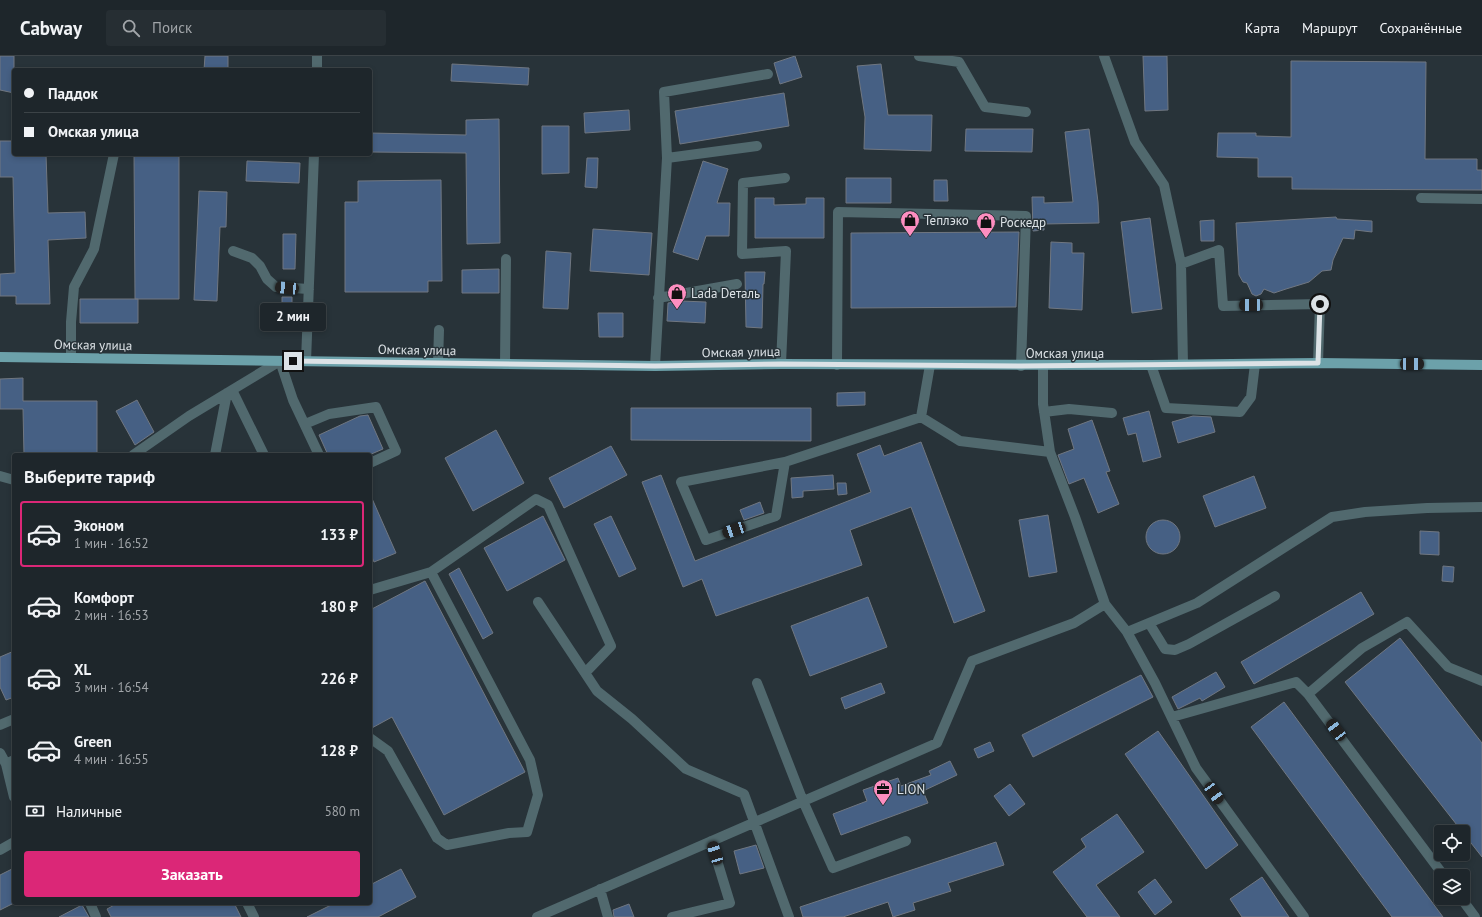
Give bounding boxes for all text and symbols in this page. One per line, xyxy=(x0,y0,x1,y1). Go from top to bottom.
search box xyxy=(106,10,386,46)
text: Cabway xyxy=(20,16,82,40)
icon: search xyxy=(120,17,142,39)
text: Поиск xyxy=(152,18,192,37)
text: Карта xyxy=(1245,19,1280,37)
text: Маршрут xyxy=(1302,19,1357,37)
text: Сохранённые xyxy=(1379,19,1462,37)
text: Паддок xyxy=(48,84,98,103)
text: Омская улица xyxy=(48,122,139,141)
shop icon: Теплэко xyxy=(899,209,921,237)
shop icon: Роскедр xyxy=(975,211,997,239)
place label: Теплэко xyxy=(924,212,969,229)
place label: Роскедр xyxy=(1000,214,1046,231)
car xyxy=(275,281,299,295)
shop icon: Lada Dеталь xyxy=(666,282,688,310)
place label: Lada Dеталь xyxy=(691,285,760,302)
route start xyxy=(1311,295,1329,313)
car xyxy=(1239,299,1263,311)
callout: 2 мин xyxy=(260,303,326,331)
text: 2 мин xyxy=(276,308,310,325)
street label: Омская улица xyxy=(54,336,132,354)
street label: Омская улица xyxy=(378,341,456,359)
street label: Омская улица xyxy=(702,343,780,361)
street label: Омская улица xyxy=(1026,345,1104,362)
route end xyxy=(284,352,302,370)
car xyxy=(1400,358,1424,370)
text: Выберите тариф xyxy=(24,465,155,488)
icon: car xyxy=(26,516,62,552)
text: Эконом xyxy=(74,516,124,535)
car xyxy=(721,520,747,540)
text: 133 ₽ xyxy=(320,525,358,544)
text: 1 мин · 16:52 xyxy=(74,535,149,552)
icon: car xyxy=(26,588,62,624)
text: Комфорт xyxy=(74,588,134,607)
text: 180 ₽ xyxy=(320,597,358,616)
text: 2 мин · 16:53 xyxy=(74,607,149,624)
icon: car xyxy=(26,660,62,696)
text: XL xyxy=(74,660,91,679)
text: 226 ₽ xyxy=(320,669,358,688)
text: 3 мин · 16:54 xyxy=(74,679,149,696)
car xyxy=(1324,717,1348,743)
icon: car xyxy=(26,732,62,768)
text: Green xyxy=(74,732,112,751)
text: 128 ₽ xyxy=(320,741,358,760)
text: 4 мин · 16:55 xyxy=(74,751,149,768)
office icon: LION xyxy=(872,778,894,806)
car xyxy=(1202,780,1226,806)
place label: LION xyxy=(897,781,925,798)
icon: cash xyxy=(24,800,46,822)
text: Наличные xyxy=(56,802,122,821)
text: 580 m xyxy=(325,803,360,820)
map controls xyxy=(1434,825,1470,905)
button: locate xyxy=(1434,825,1470,861)
car xyxy=(706,840,724,866)
button: Заказать xyxy=(24,851,360,897)
button: layers xyxy=(1434,869,1470,905)

